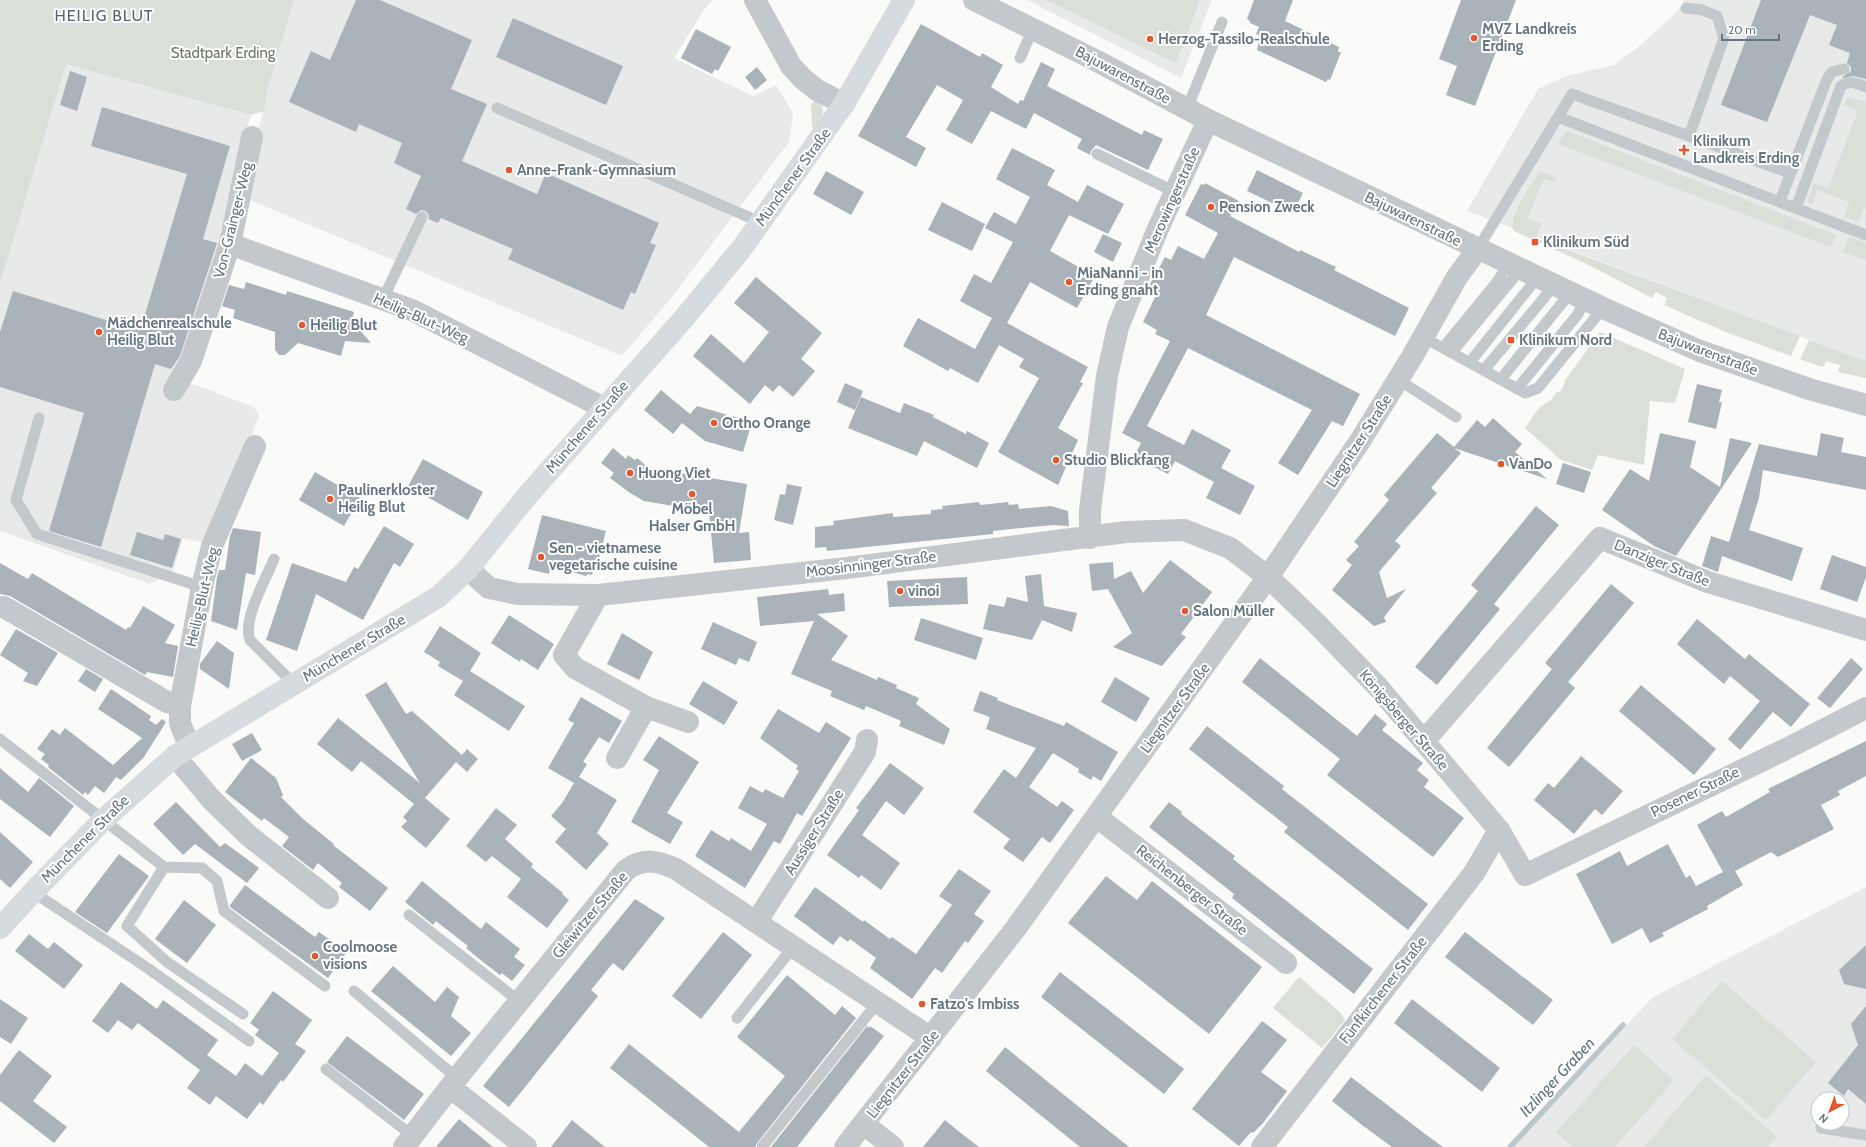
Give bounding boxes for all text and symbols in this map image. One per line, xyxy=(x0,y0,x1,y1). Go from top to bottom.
district label: HEILIG BLUT xyxy=(54,6,154,25)
scale bar xyxy=(1722,16,1779,42)
place label: MVZ Landkreis Erding xyxy=(1482,20,1577,55)
text: 20 m xyxy=(1728,22,1756,37)
place label: Herzog-Tassilo-Realschule xyxy=(1158,30,1330,48)
marker: MVZ Landkreis Erding xyxy=(1469,33,1479,43)
marker: Herzog-Tassilo-Realschule xyxy=(1145,34,1155,44)
street label: Bajuwarenstraße xyxy=(1072,42,1174,108)
park label: Stadtpark Erding xyxy=(171,44,276,62)
street label: Münchener Straße xyxy=(751,124,835,230)
place label: Klinikum Landkreis Erding xyxy=(1693,132,1800,167)
street label: Merowingerstraße xyxy=(1141,144,1204,256)
marker: Klinikum Landkreis Erding xyxy=(1678,144,1690,156)
street label: Von-Grainger-Weg xyxy=(210,159,256,280)
place label: Anne-Frank-Gymnasium xyxy=(517,161,676,179)
marker: Anne-Frank-Gymnasium xyxy=(504,165,514,175)
street label: Bajuwarenstraße xyxy=(1362,188,1464,250)
place label: Pension Zweck xyxy=(1219,198,1315,216)
marker: Pension Zweck xyxy=(1206,202,1216,212)
place label: Klinikum Süd xyxy=(1543,233,1629,251)
marker: Klinikum Süd xyxy=(1530,237,1540,247)
place label: MiaNanni - in Erding gnaht xyxy=(1077,264,1163,299)
marker: MiaNanni - in Erding gnaht xyxy=(1064,277,1074,287)
street label: Heilig-Blut-Weg xyxy=(371,289,472,347)
place label: Mädchenrealschule Heilig Blut xyxy=(107,314,232,349)
place label: Heilig Blut xyxy=(310,316,377,334)
marker: Heilig Blut xyxy=(297,320,307,330)
street label: Bajuwarenstraße xyxy=(1656,325,1761,379)
marker: Mädchenrealschule Heilig Blut xyxy=(94,327,104,337)
place label: Klinikum Nord xyxy=(1519,331,1612,349)
marker: Klinikum Nord xyxy=(1506,335,1516,345)
street label: Münchener Straße xyxy=(542,377,632,477)
street label: Liegnitzer Straße xyxy=(1322,391,1396,491)
place label: Ortho Orange xyxy=(722,414,811,432)
marker: Ortho Orange xyxy=(709,418,719,428)
place label: Studio Blickfang xyxy=(1064,451,1170,469)
marker: Studio Blickfang xyxy=(1051,455,1061,465)
place label: VanDo xyxy=(1509,455,1553,473)
marker: VanDo xyxy=(1496,459,1506,469)
place label: Huong Viet xyxy=(638,464,710,482)
marker: Huong Viet xyxy=(625,468,635,478)
place label: Paulinerkloster Heilig Blut xyxy=(338,481,435,516)
marker: Möbel Halser GmbH xyxy=(687,489,697,499)
marker: Paulinerkloster Heilig Blut xyxy=(325,494,335,504)
place label: Möbel Halser GmbH xyxy=(649,500,735,535)
street label: Danziger Straße xyxy=(1612,536,1713,590)
place label: Sen - vietnamese vegetarische cuisine xyxy=(549,539,678,574)
street label: Heilig-Blut-Weg xyxy=(182,545,222,649)
street label: Moosinninger Straße xyxy=(805,547,938,581)
marker: Sen - vietnamese vegetarische cuisine xyxy=(536,552,546,562)
place label: vinoi xyxy=(908,582,939,600)
marker: vinoi xyxy=(895,586,905,596)
place label: Salon Müller xyxy=(1193,602,1274,620)
marker: Salon Müller xyxy=(1180,606,1190,616)
street label: Münchener Straße xyxy=(299,610,409,686)
street label: Liegnitzer Straße xyxy=(1136,659,1214,757)
street label: Königsberger Straße xyxy=(1356,666,1453,774)
street label: Posener Straße xyxy=(1648,763,1743,821)
street label: Aussiger Straße xyxy=(781,786,848,878)
street label: Münchener Straße xyxy=(37,791,133,887)
street label: Reichenberger Straße xyxy=(1133,841,1251,939)
street label: Gleiwitzer Straße xyxy=(548,868,632,962)
street label: Fünfkirchener Straße xyxy=(1335,932,1431,1047)
place label: Coolmoose visions xyxy=(323,938,398,973)
marker: Coolmoose visions xyxy=(310,951,320,961)
place label: Fatzo's Imbiss xyxy=(930,995,1019,1013)
marker: Fatzo's Imbiss xyxy=(917,999,927,1009)
street label: Liegnitzer Straße xyxy=(863,1026,943,1122)
water label: Itzlinger Graben xyxy=(1516,1034,1598,1120)
north arrow xyxy=(1810,1091,1850,1131)
text: N xyxy=(1816,1111,1831,1126)

